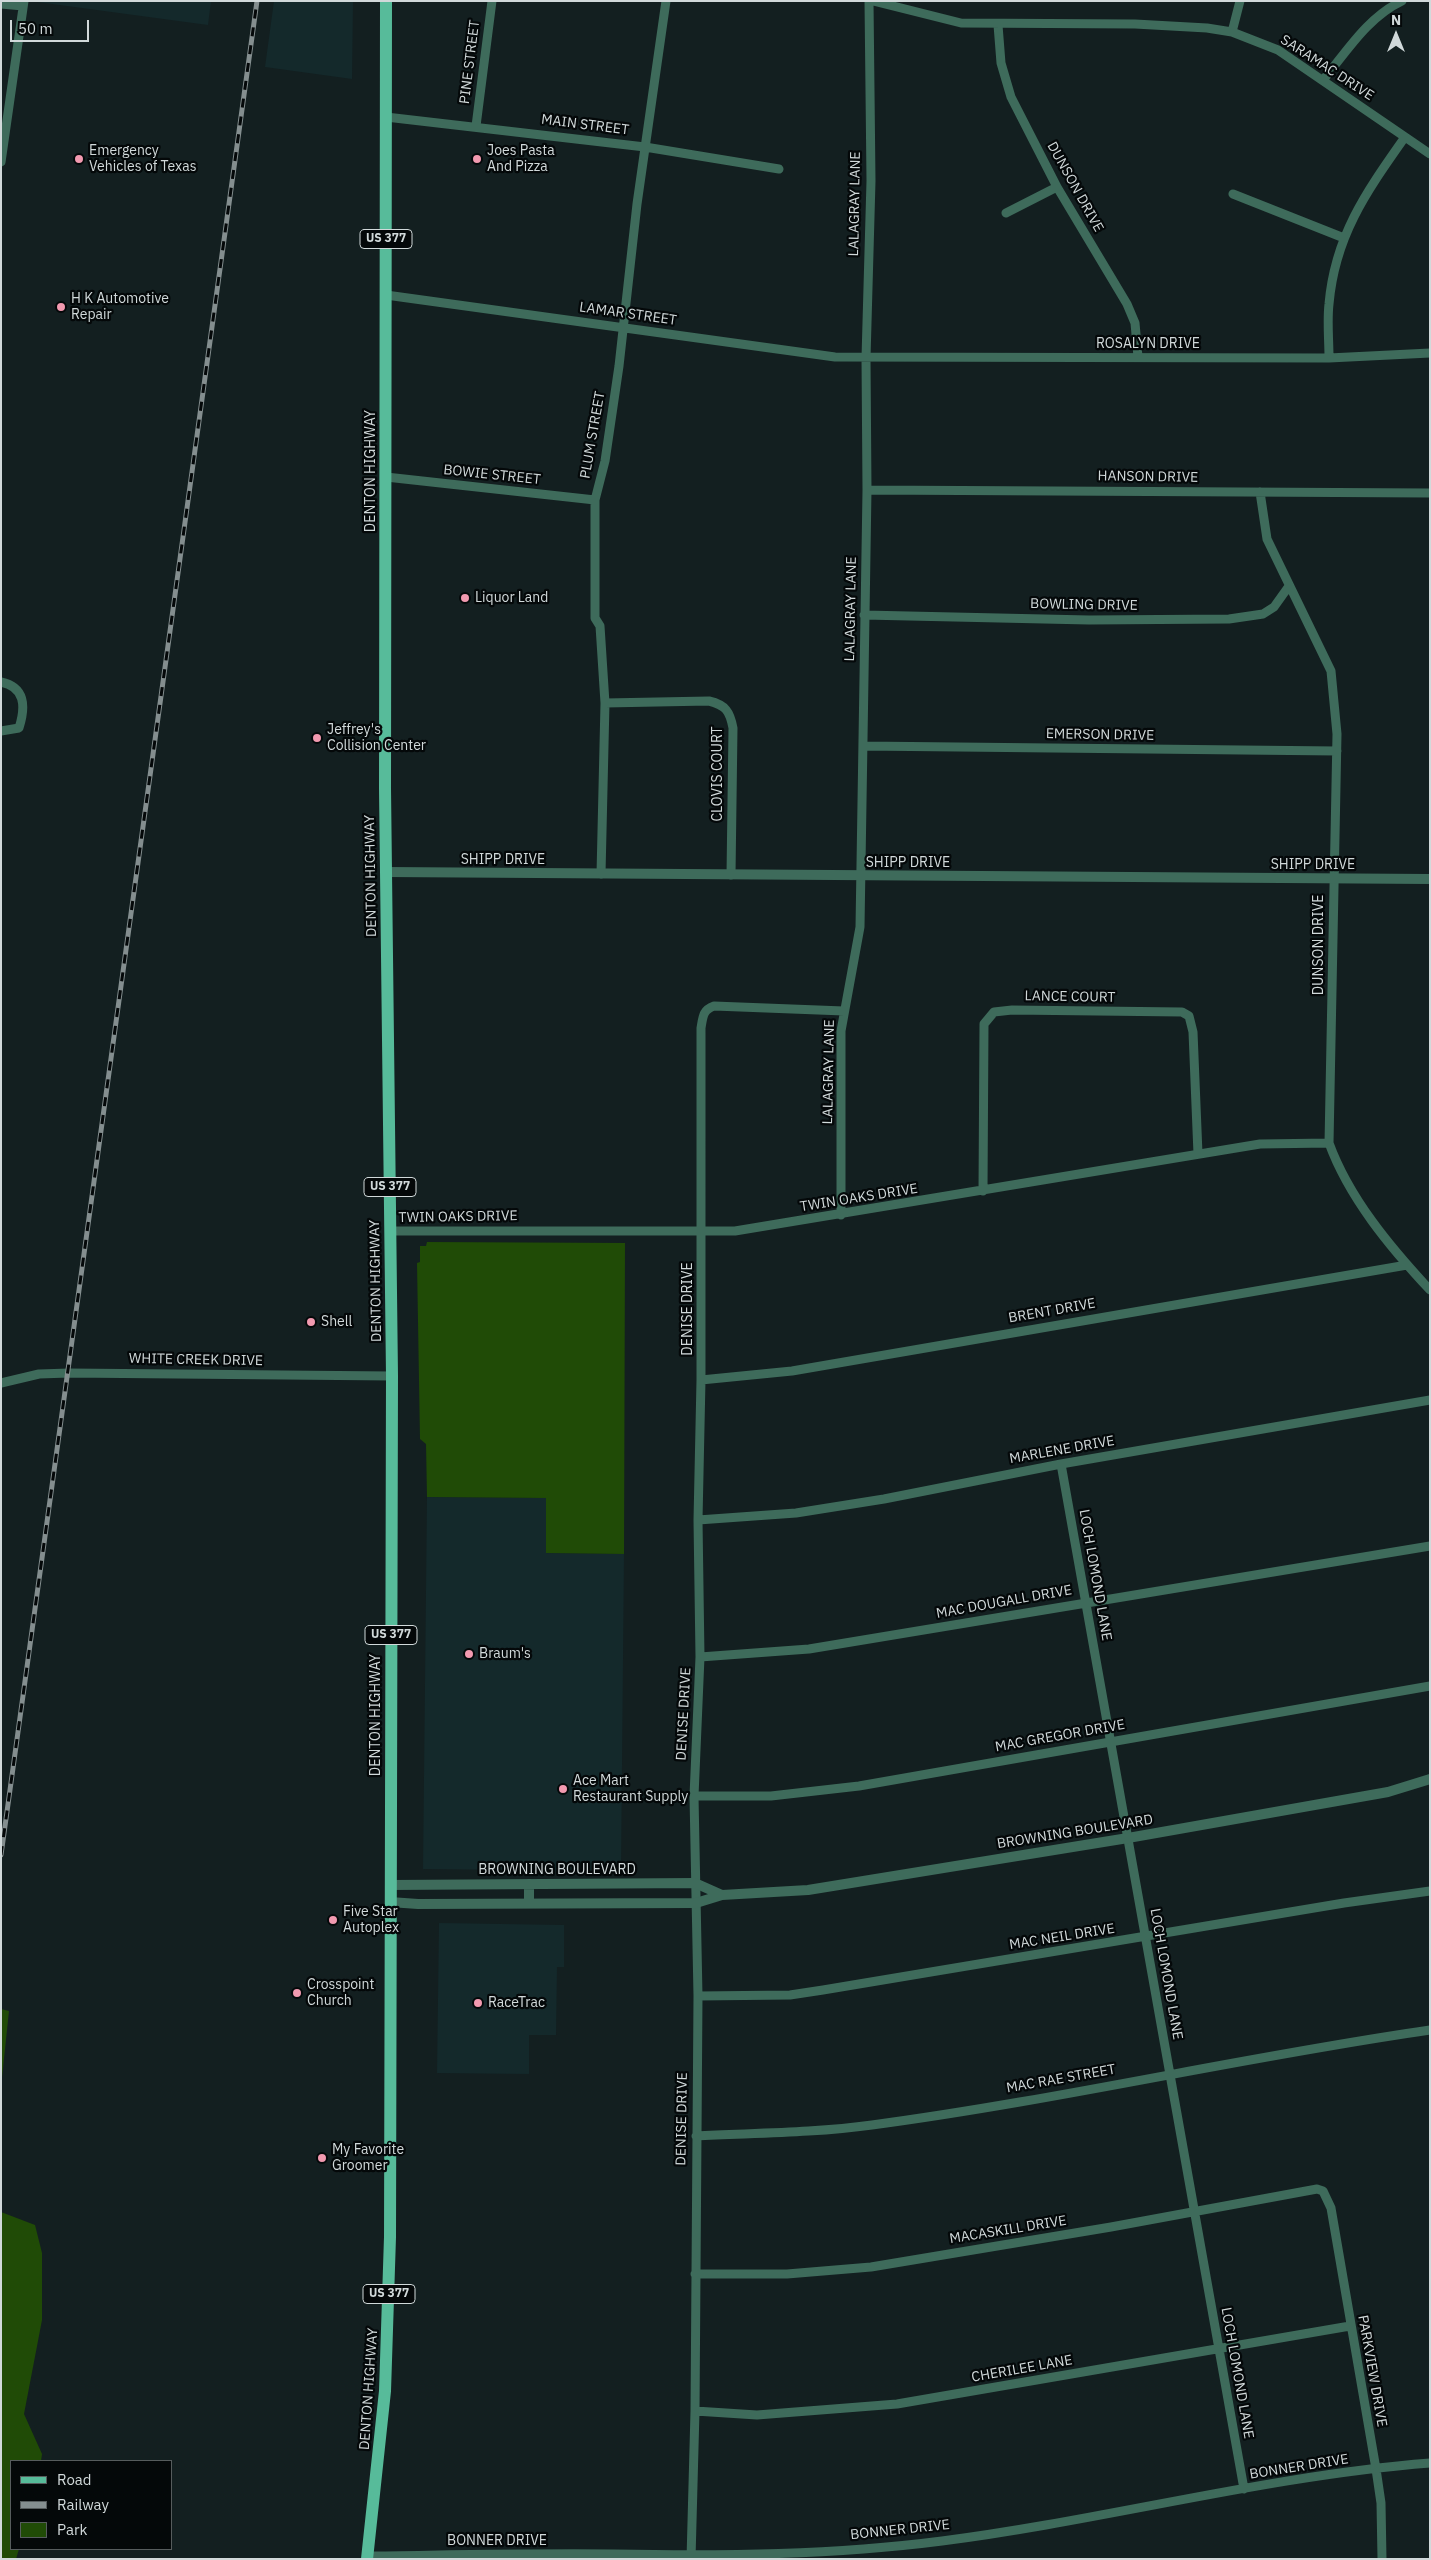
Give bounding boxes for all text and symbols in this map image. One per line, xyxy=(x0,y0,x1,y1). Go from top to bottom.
scale bar xyxy=(12,10,91,42)
north arrow xyxy=(1371,10,1421,60)
text: N xyxy=(1391,11,1401,29)
text: 50 m xyxy=(18,19,53,38)
street label: PINE STREET xyxy=(457,19,483,105)
street label: SARAMAC DRIVE xyxy=(1277,32,1377,104)
street label: MAIN STREET xyxy=(540,111,630,139)
street label: DUNSON DRIVE xyxy=(1043,139,1107,235)
place label: Emergency Vehicles of Texas xyxy=(89,143,197,176)
place label: Joes Pasta And Pizza xyxy=(487,143,555,176)
street label: LALAGRAY LANE xyxy=(846,151,864,257)
marker: Emergency Vehicles of Texas xyxy=(73,153,85,165)
marker: Joes Pasta And Pizza xyxy=(471,153,483,165)
road number: US 377 xyxy=(360,230,412,248)
place label: H K Automotive Repair xyxy=(71,291,169,324)
street label: LAMAR STREET xyxy=(578,299,678,329)
marker: H K Automotive Repair xyxy=(55,301,67,313)
street label: ROSALYN DRIVE xyxy=(1096,336,1200,352)
street label: PLUM STREET xyxy=(577,390,609,480)
street label: DENTON HIGHWAY xyxy=(363,410,379,532)
street label: BOWIE STREET xyxy=(442,462,542,488)
street label: HANSON DRIVE xyxy=(1098,468,1198,486)
street label: LALAGRAY LANE xyxy=(842,556,860,662)
place label: Liquor Land xyxy=(475,590,548,606)
marker: Liquor Land xyxy=(459,592,471,604)
street label: BOWLING DRIVE xyxy=(1030,596,1138,614)
place label: Jeffrey's Collision Center xyxy=(327,722,426,754)
street label: CLOVIS COURT xyxy=(710,726,726,822)
street label: EMERSON DRIVE xyxy=(1046,726,1154,744)
marker: Jeffrey's Collision Center xyxy=(311,732,323,744)
street label: DENTON HIGHWAY xyxy=(362,815,380,937)
street label: SHIPP DRIVE xyxy=(461,852,545,868)
street label: SHIPP DRIVE xyxy=(866,855,950,871)
street label: SHIPP DRIVE xyxy=(1271,857,1355,873)
street label: DUNSON DRIVE xyxy=(1311,895,1327,995)
street label: LANCE COURT xyxy=(1024,988,1116,1006)
street label: LALAGRAY LANE xyxy=(820,1019,838,1125)
road number: US 377 xyxy=(364,1178,416,1196)
street label: TWIN OAKS DRIVE xyxy=(799,1180,919,1216)
street label: TWIN OAKS DRIVE xyxy=(398,1208,518,1226)
street label: DENTON HIGHWAY xyxy=(367,1220,385,1342)
street label: DENISE DRIVE xyxy=(680,1262,696,1356)
street label: BRENT DRIVE xyxy=(1007,1295,1097,1327)
place label: Shell xyxy=(321,1314,352,1330)
marker: Shell xyxy=(305,1316,317,1328)
street label: WHITE CREEK DRIVE xyxy=(129,1350,263,1370)
street label: MARLENE DRIVE xyxy=(1008,1432,1116,1468)
street label: LOCH LOMOND LANE xyxy=(1075,1508,1115,1642)
street label: MAC DOUGALL DRIVE xyxy=(935,1582,1073,1622)
road number: US 377 xyxy=(365,1626,417,1644)
place label: Braum's xyxy=(479,1646,531,1662)
marker: Braum's xyxy=(463,1648,475,1660)
street label: DENTON HIGHWAY xyxy=(368,1654,384,1776)
street label: DENISE DRIVE xyxy=(673,1667,695,1761)
street label: MAC GREGOR DRIVE xyxy=(994,1716,1126,1756)
place label: Ace Mart Restaurant Supply xyxy=(573,1773,688,1805)
marker: Ace Mart Restaurant Supply xyxy=(557,1783,569,1795)
street label: BROWNING BOULEVARD xyxy=(996,1811,1154,1853)
street label: BROWNING BOULEVARD xyxy=(478,1862,636,1878)
place label: Five Star Autoplex xyxy=(343,1904,399,1936)
street label: LOCH LOMOND LANE xyxy=(1146,1907,1186,2041)
marker: Five Star Autoplex xyxy=(327,1914,339,1926)
street label: MAC NEIL DRIVE xyxy=(1008,1920,1116,1954)
place label: Crosspoint Church xyxy=(307,1977,374,2010)
marker: Crosspoint Church xyxy=(291,1987,303,1999)
place label: RaceTrac xyxy=(488,1995,545,2011)
marker: RaceTrac xyxy=(472,1997,484,2009)
street label: MAC RAE STREET xyxy=(1005,2061,1117,2097)
street label: DENISE DRIVE xyxy=(673,2072,691,2166)
place label: My Favorite Groomer xyxy=(332,2142,404,2174)
marker: My Favorite Groomer xyxy=(316,2152,328,2164)
street label: MACASKILL DRIVE xyxy=(948,2212,1068,2248)
road number: US 377 xyxy=(363,2284,415,2304)
street label: LOCH LOMOND LANE xyxy=(1217,2306,1257,2440)
street label: PARKVIEW DRIVE xyxy=(1354,2314,1390,2428)
street label: DENTON HIGHWAY xyxy=(356,2327,382,2451)
street label: CHERILEE LANE xyxy=(970,2352,1074,2386)
street label: BONNER DRIVE xyxy=(1248,2451,1350,2483)
legend xyxy=(10,2460,172,2550)
text: Road xyxy=(57,2470,92,2489)
text: Railway xyxy=(57,2495,109,2514)
street label: BONNER DRIVE xyxy=(849,2516,951,2544)
text: Park xyxy=(57,2520,87,2539)
street label: BONNER DRIVE xyxy=(447,2533,547,2549)

